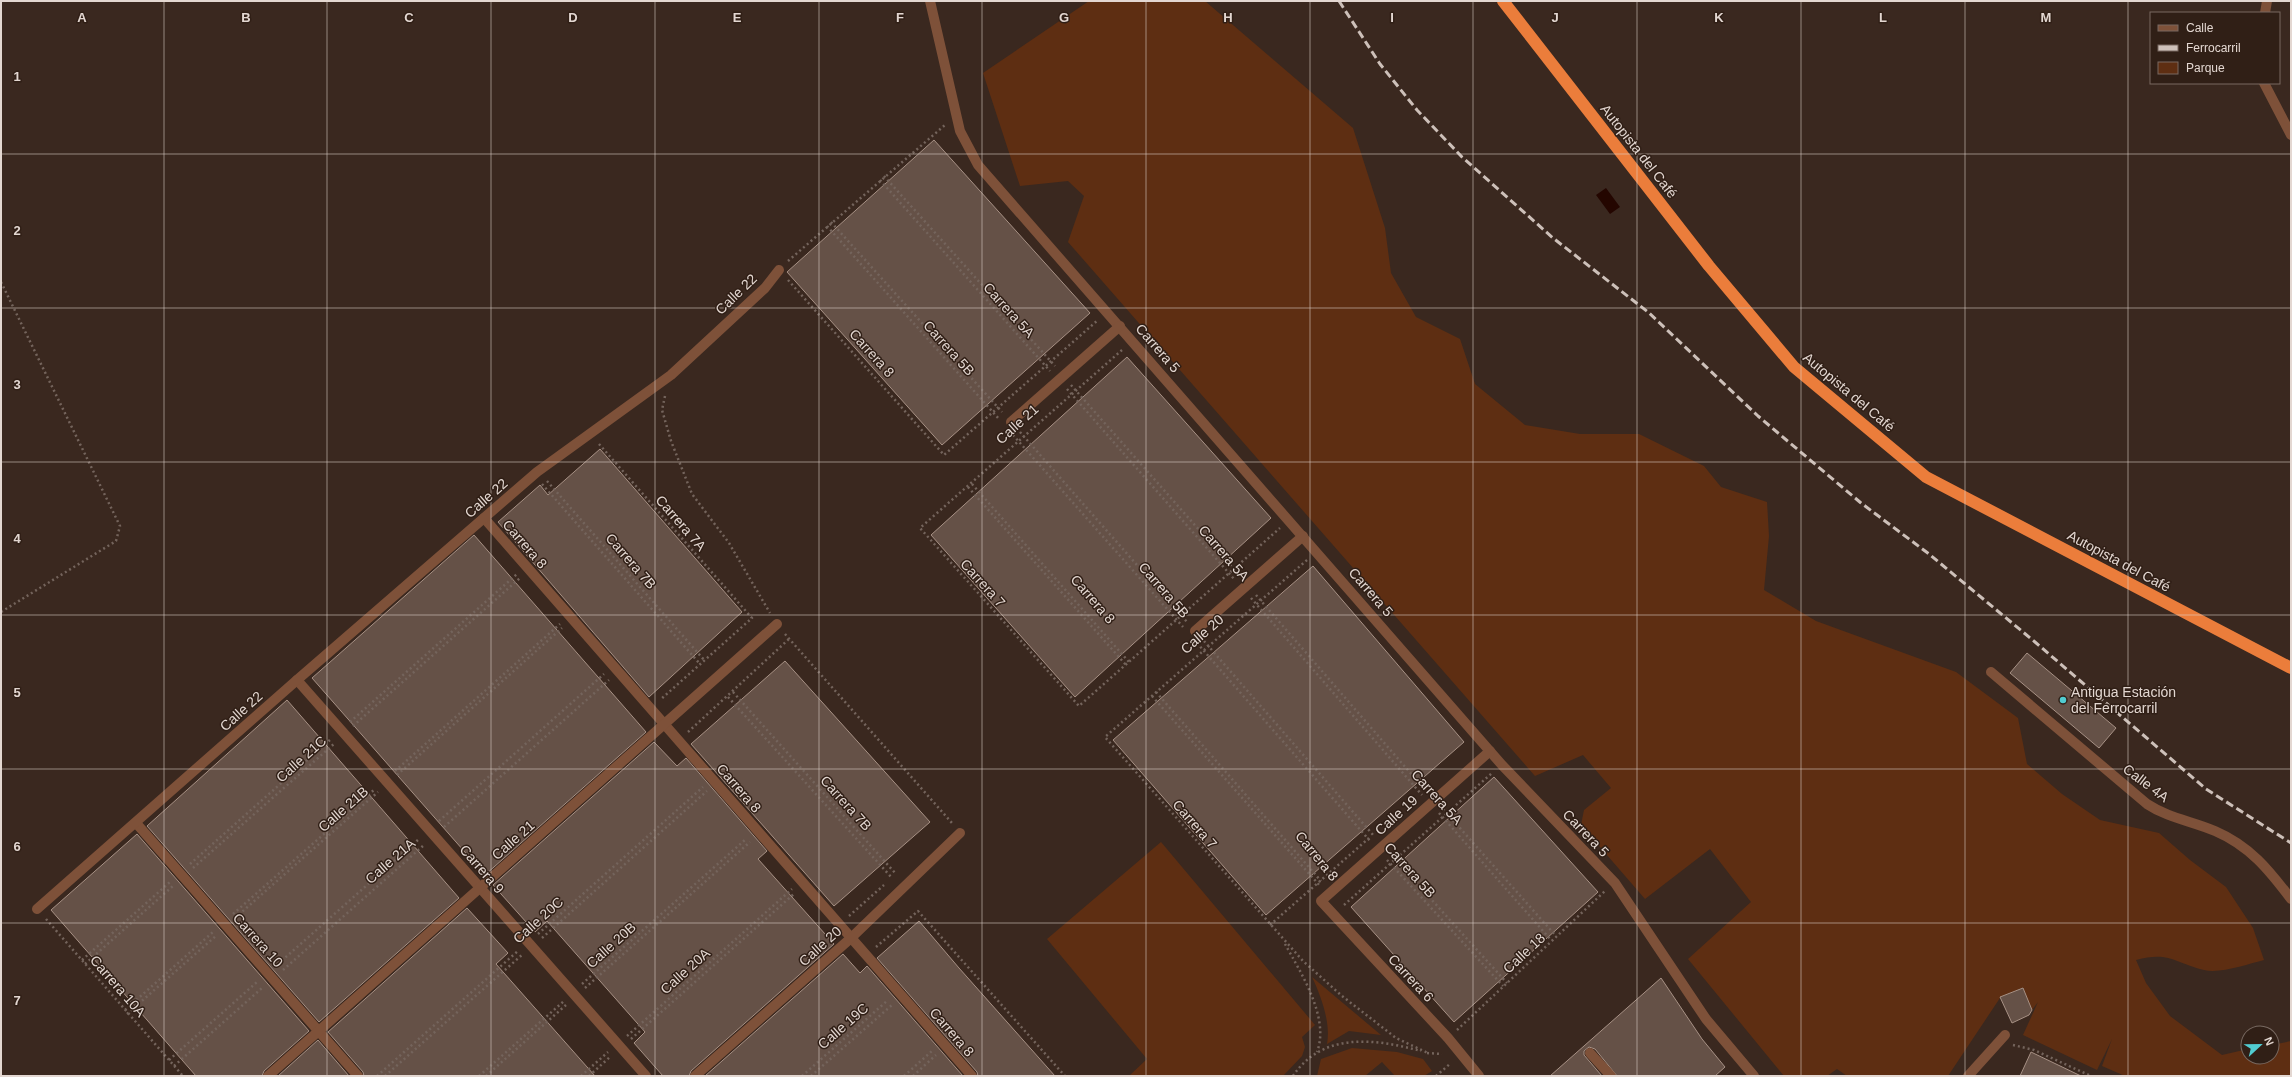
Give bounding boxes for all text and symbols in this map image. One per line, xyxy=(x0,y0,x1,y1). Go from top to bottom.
text: A xyxy=(77,10,87,25)
text: B xyxy=(241,10,251,25)
text: C xyxy=(404,10,414,25)
text: D xyxy=(568,10,578,25)
text: E xyxy=(733,10,742,25)
text: F xyxy=(896,10,904,25)
text: G xyxy=(1059,10,1069,25)
text: H xyxy=(1223,10,1233,25)
text: I xyxy=(1390,10,1394,25)
text: J xyxy=(1551,10,1559,25)
text: K xyxy=(1714,10,1724,25)
text: L xyxy=(1879,10,1887,25)
text: M xyxy=(2041,10,2051,25)
legend xyxy=(2150,12,2280,84)
text: Calle xyxy=(2186,21,2214,35)
text: Ferrocarril xyxy=(2186,41,2241,55)
text: Parque xyxy=(2186,61,2225,75)
text: 1 xyxy=(13,69,21,84)
street label: Autopista del Café xyxy=(1597,101,1681,201)
text: 2 xyxy=(13,223,21,238)
street label: Calle 22 xyxy=(712,270,760,318)
street label: Carrera 5A xyxy=(980,279,1038,341)
street label: Carrera 5B xyxy=(920,317,978,379)
street label: Carrera 5 xyxy=(1133,320,1184,376)
street label: Carrera 8 xyxy=(846,326,898,380)
street label: Autopista del Café xyxy=(1800,349,1898,435)
text: 3 xyxy=(13,377,21,392)
street label: Calle 21 xyxy=(993,401,1042,447)
street label: Calle 22 xyxy=(461,475,511,521)
street label: Carrera 7A xyxy=(653,492,710,555)
street label: Carrera 8 xyxy=(500,516,551,572)
street label: Carrera 5A xyxy=(1196,522,1253,585)
street label: Autopista del Café xyxy=(2065,527,2173,595)
street label: Carrera 7B xyxy=(603,530,659,592)
text: 4 xyxy=(13,531,21,546)
street label: Carrera 7 xyxy=(957,556,1009,610)
street label: Carrera 5B xyxy=(1136,559,1192,621)
street label: Carrera 5 xyxy=(1346,564,1397,620)
street label: Carrera 8 xyxy=(1068,571,1119,627)
street label: Calle 20 xyxy=(1177,611,1227,657)
place label: Antigua Estación del Ferrocarril xyxy=(2071,684,2176,716)
text: 5 xyxy=(13,685,21,700)
street label: Calle 22 xyxy=(217,688,266,734)
marker: Antigua Estación del Ferrocarril xyxy=(2058,695,2068,705)
street label: Calle 21C xyxy=(273,732,329,786)
street label: Carrera 8 xyxy=(714,760,765,816)
street label: Calle 4A xyxy=(2120,761,2172,806)
street label: Carrera 5A xyxy=(1408,766,1466,828)
street label: Carrera 7B xyxy=(817,772,875,834)
street label: Calle 21B xyxy=(315,783,371,835)
street label: Calle 19 xyxy=(1372,792,1421,838)
street label: Carrera 7 xyxy=(1170,796,1221,852)
street label: Carrera 5 xyxy=(1560,806,1612,860)
street label: Calle 21 xyxy=(488,817,538,863)
street label: Carrera 8 xyxy=(1292,828,1342,884)
street label: Calle 21A xyxy=(362,835,419,887)
text: 6 xyxy=(13,839,21,854)
street label: Carrera 5B xyxy=(1381,839,1439,901)
street label: Carrera 9 xyxy=(457,841,508,897)
street label: Calle 20C xyxy=(510,893,566,947)
street label: Carrera 10 xyxy=(230,910,286,970)
street label: Calle 20B xyxy=(583,919,639,971)
street label: Calle 20 xyxy=(796,923,845,969)
street label: Calle 18 xyxy=(1500,929,1548,976)
street label: Calle 20A xyxy=(657,944,713,997)
street label: Carrera 6 xyxy=(1385,951,1437,1005)
street label: Carrera 10A xyxy=(87,952,149,1021)
text: 7 xyxy=(13,993,21,1008)
street label: Calle 19C xyxy=(815,1000,871,1052)
street label: Carrera 8 xyxy=(927,1004,978,1060)
north arrow xyxy=(2240,1025,2280,1065)
text: N xyxy=(2262,1035,2276,1047)

